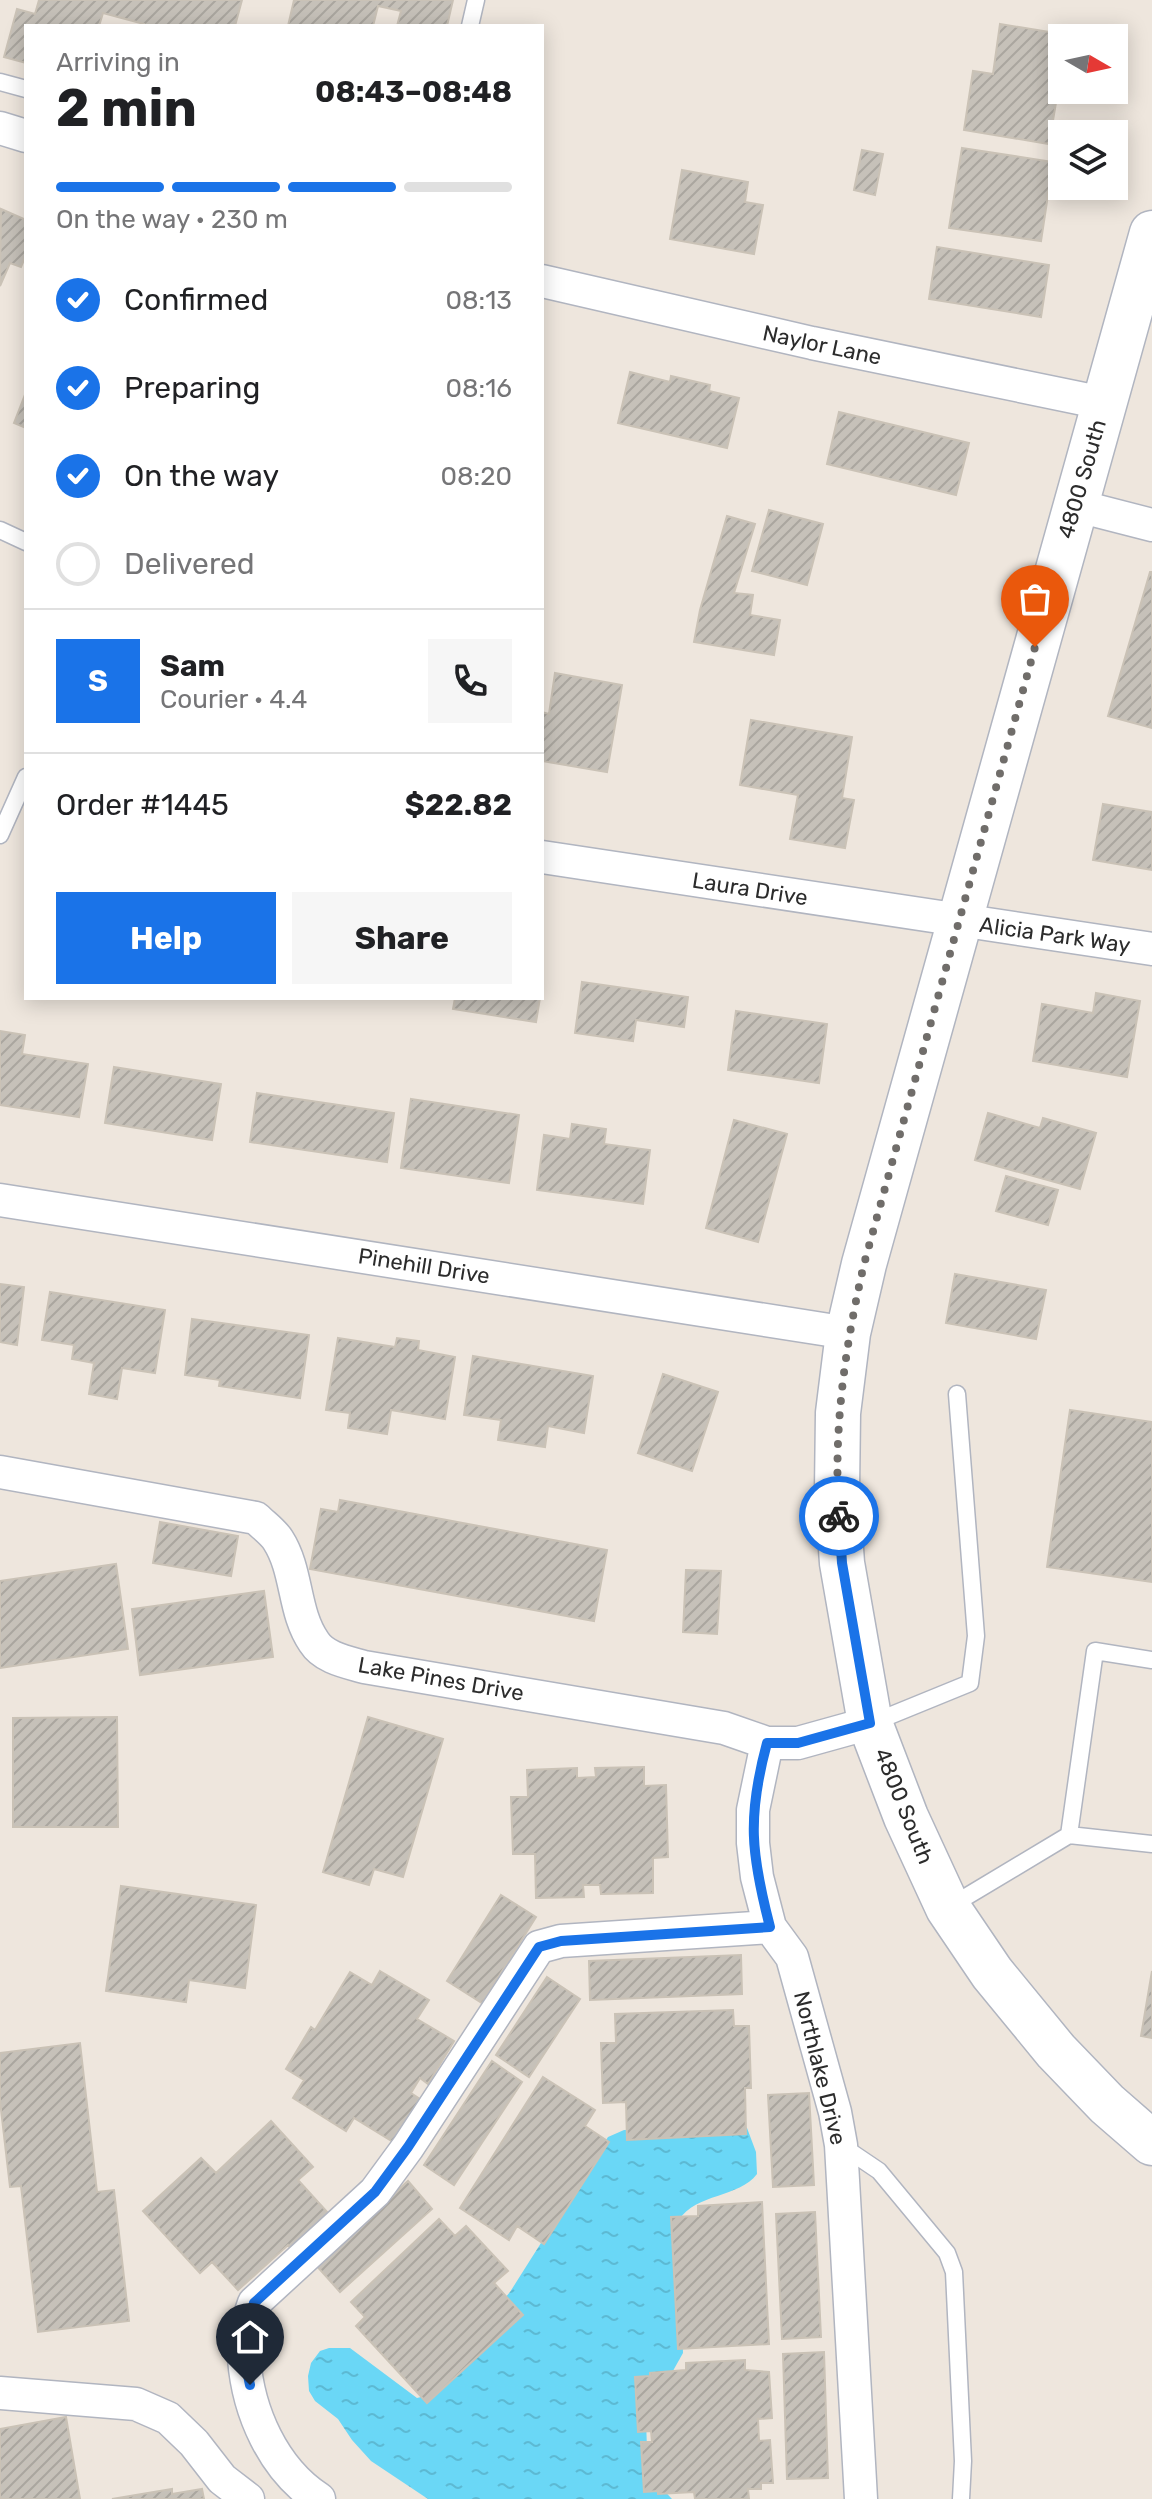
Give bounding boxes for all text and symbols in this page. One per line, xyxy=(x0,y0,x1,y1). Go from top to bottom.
north arrow xyxy=(1048,24,1128,104)
map controls xyxy=(1048,24,1128,200)
text: Arriving in xyxy=(56,47,180,78)
text: 08:43–08:48 xyxy=(315,74,512,110)
text: 2 min xyxy=(56,77,197,139)
button: layers xyxy=(1048,120,1128,200)
text: On the way · 230 m xyxy=(56,204,288,235)
icon: check xyxy=(56,278,100,322)
text: Confirmed xyxy=(124,282,268,318)
text: 08:13 xyxy=(446,285,512,316)
street label: Naylor Lane xyxy=(760,319,884,371)
icon: check xyxy=(56,366,100,410)
text: Preparing xyxy=(124,370,260,406)
text: 08:16 xyxy=(445,373,512,404)
street label: 4800 South xyxy=(1052,416,1112,542)
icon: check xyxy=(56,454,100,498)
text: On the way xyxy=(124,458,279,494)
text: 08:20 xyxy=(441,461,512,492)
text: Delivered xyxy=(124,546,255,582)
pin xyxy=(1001,565,1069,647)
icon: bag xyxy=(1013,577,1057,621)
button: phone xyxy=(428,639,512,723)
text: Sam xyxy=(160,648,225,684)
text: S xyxy=(88,663,108,699)
text: Courier · 4.4 xyxy=(160,684,307,715)
text: Order #1445 xyxy=(56,787,229,823)
text: $22.82 xyxy=(405,787,512,823)
street label: Laura Drive xyxy=(690,867,810,911)
button: Help xyxy=(56,892,276,984)
button: Share xyxy=(292,892,512,984)
street label: Alicia Park Way xyxy=(978,911,1132,959)
street label: Pinehill Drive xyxy=(356,1242,492,1290)
courier xyxy=(799,1476,879,1556)
icon: bike xyxy=(817,1494,861,1538)
street label: Lake Pines Drive xyxy=(356,1651,526,1707)
street label: 4800 South xyxy=(869,1744,939,1868)
street label: Northlake Drive xyxy=(788,1988,852,2148)
pin xyxy=(216,2303,284,2385)
icon: home xyxy=(228,2315,272,2359)

